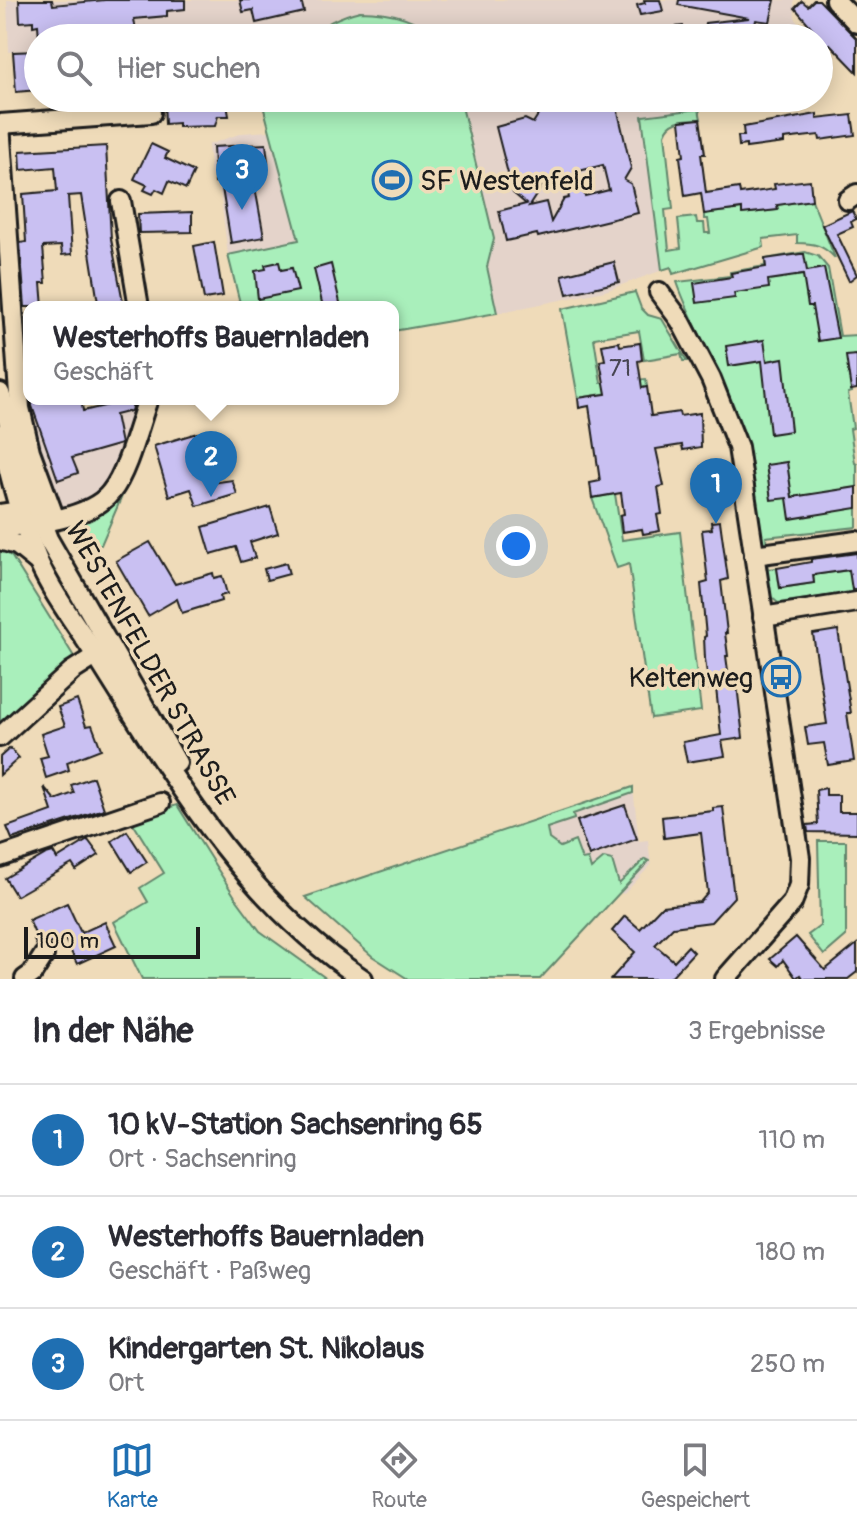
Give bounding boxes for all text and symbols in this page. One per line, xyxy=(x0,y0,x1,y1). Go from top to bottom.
search box xyxy=(24,24,833,112)
icon: search xyxy=(52,46,96,90)
text: Hier suchen xyxy=(116,50,261,87)
pin: 3 xyxy=(216,144,268,210)
sports icon: SF Westenfeld xyxy=(371,159,413,201)
place label: SF Westenfeld xyxy=(420,164,594,199)
popup xyxy=(23,301,399,405)
text: Westerhoffs Bauernladen xyxy=(53,319,369,356)
house number: 71 xyxy=(609,354,631,383)
text: Geschäft xyxy=(53,356,153,388)
pin: 2 xyxy=(185,431,237,497)
pin: 1 xyxy=(690,458,742,524)
street label: WESTENFELDER STRASSE xyxy=(57,516,242,812)
your location xyxy=(496,526,536,566)
bus stop icon: Keltenweg xyxy=(760,656,802,698)
place label: Keltenweg xyxy=(628,661,753,696)
scale bar xyxy=(24,923,200,959)
text: 100 m xyxy=(36,927,99,955)
text: In der Nähe xyxy=(32,1010,193,1053)
text: 3 Ergebnisse xyxy=(688,1015,825,1047)
text: 10 kV-Station Sachsenring 65 xyxy=(108,1106,483,1143)
text: 1 xyxy=(53,1124,63,1156)
text: 110 m xyxy=(758,1124,825,1156)
text: Ort · Sachsenring xyxy=(108,1143,297,1175)
text: Westerhoffs Bauernladen xyxy=(108,1218,424,1255)
text: 2 xyxy=(51,1236,65,1268)
text: 180 m xyxy=(755,1236,825,1268)
text: Geschäft · Paßweg xyxy=(108,1255,311,1287)
text: Kindergarten St. Nikolaus xyxy=(108,1330,424,1367)
text: 3 xyxy=(51,1348,65,1380)
text: 250 m xyxy=(750,1348,825,1380)
text: Ort xyxy=(108,1367,144,1399)
tab: Karte xyxy=(107,1438,158,1514)
tab: Route xyxy=(372,1438,427,1514)
tab: Gespeichert xyxy=(641,1438,750,1514)

